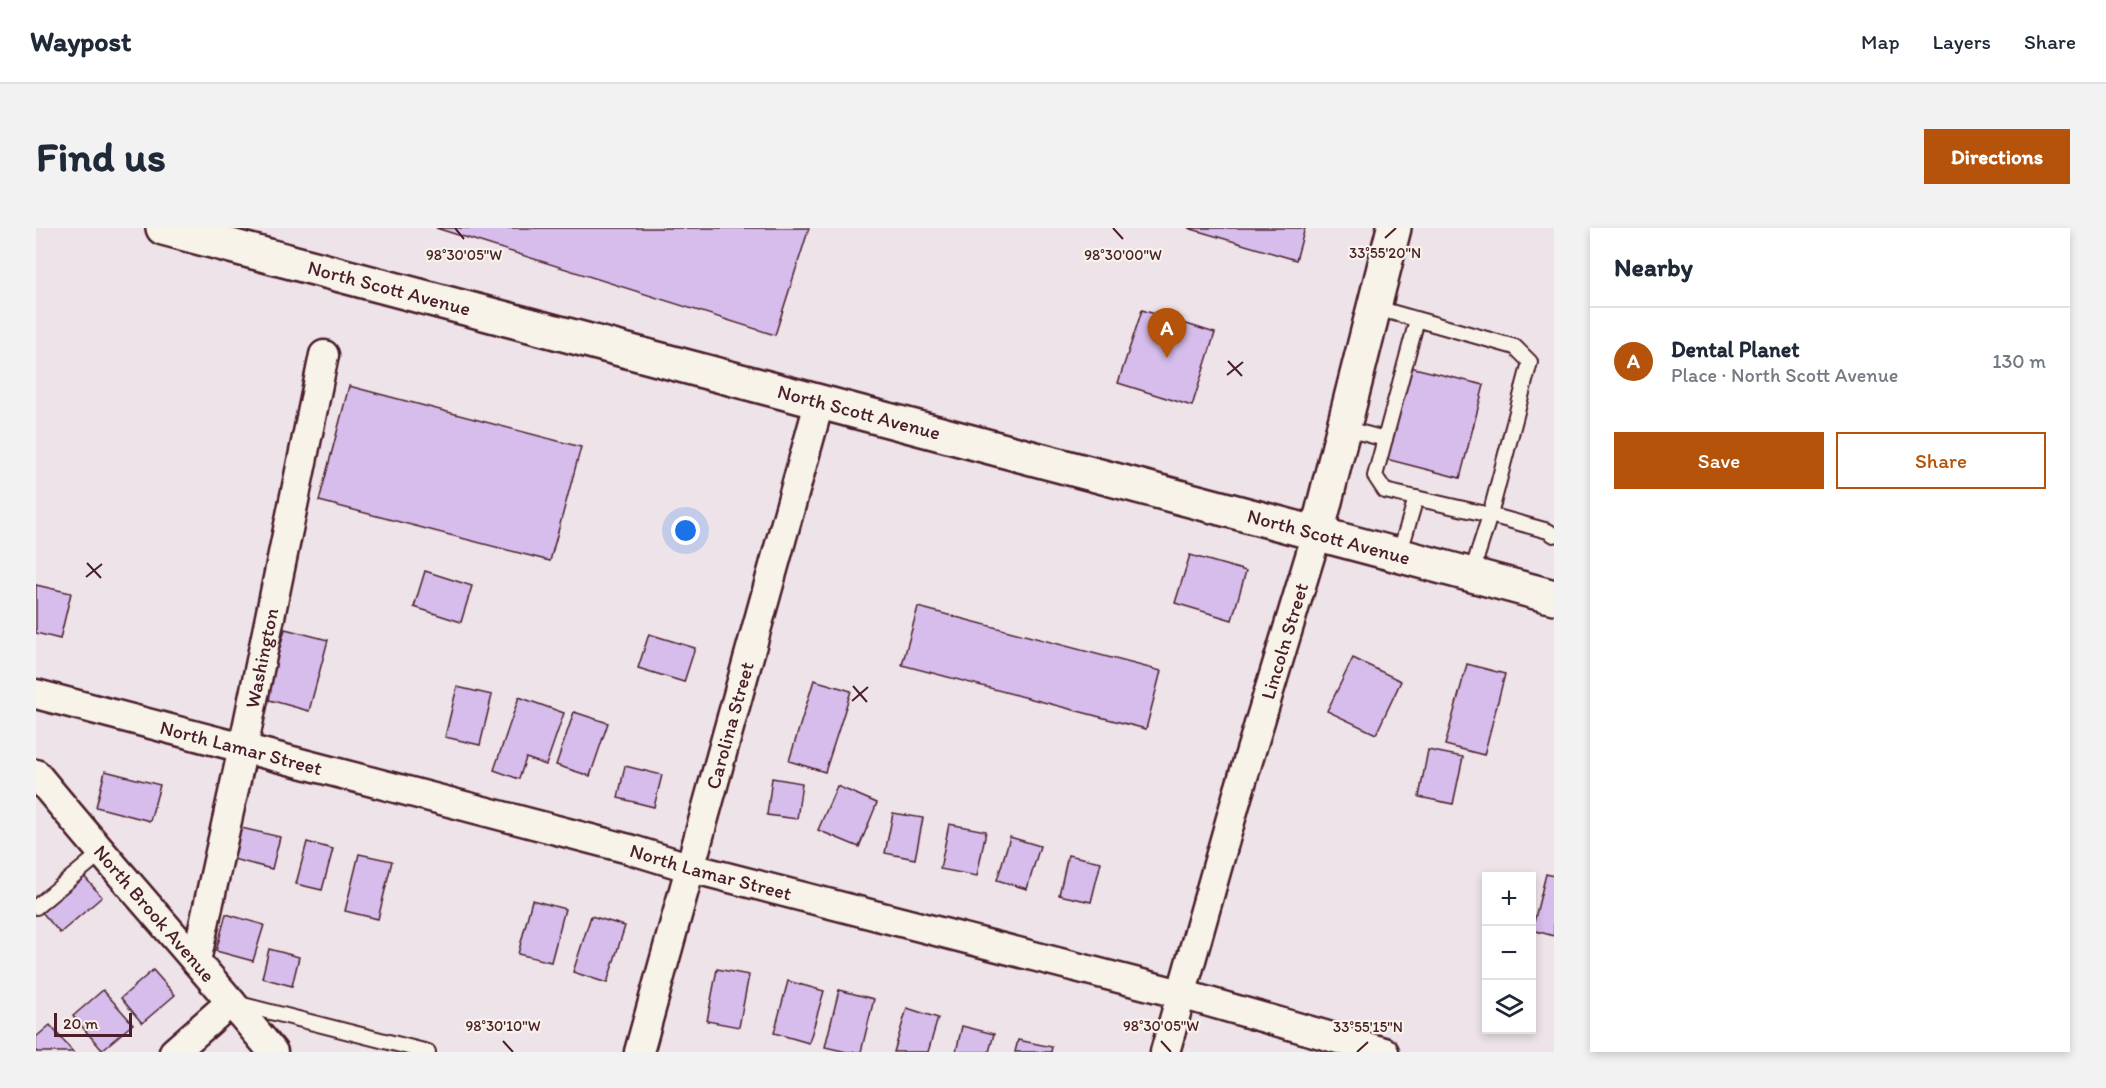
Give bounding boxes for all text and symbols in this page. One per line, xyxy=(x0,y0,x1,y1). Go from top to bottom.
text: Waypost xyxy=(30,24,132,58)
text: Map xyxy=(1861,29,1900,54)
text: Layers xyxy=(1933,29,1991,54)
text: Share xyxy=(2024,29,2076,54)
button: Directions xyxy=(1924,129,2070,184)
text: Find us xyxy=(36,131,166,182)
text: 33°55'20"N xyxy=(1349,244,1421,262)
text: 98°30'05"W xyxy=(426,246,502,264)
text: 98°30'00"W xyxy=(1084,246,1162,264)
text: Nearby xyxy=(1614,251,1693,283)
street label: North Scott Avenue xyxy=(305,255,473,321)
pin: A xyxy=(1148,308,1186,358)
text: Dental Planet xyxy=(1671,336,1799,363)
text: A xyxy=(1627,349,1640,373)
text: 130 m xyxy=(1992,349,2046,373)
text: Place · North Scott Avenue xyxy=(1671,363,1898,387)
street label: North Scott Avenue xyxy=(775,379,943,445)
button: Save xyxy=(1614,432,1824,489)
button: Share xyxy=(1836,432,2046,489)
street label: North Scott Avenue xyxy=(1245,503,1413,570)
your location xyxy=(671,516,700,545)
street label: Lincoln Street xyxy=(1255,580,1313,702)
street label: Washington xyxy=(240,606,284,710)
street label: Carolina Street xyxy=(701,659,759,792)
street label: North Lamar Street xyxy=(157,715,325,780)
street label: North Lamar Street xyxy=(627,838,795,906)
street label: North Brook Avenue xyxy=(89,840,220,987)
map controls xyxy=(1482,872,1536,1034)
button: + xyxy=(1482,872,1536,926)
button: − xyxy=(1482,926,1536,980)
button: layers xyxy=(1482,980,1536,1034)
scale bar xyxy=(54,1010,132,1038)
text: 20 m xyxy=(63,1014,98,1033)
text: 98°30'10"W xyxy=(465,1017,541,1035)
text: 98°30'05"W xyxy=(1123,1017,1199,1035)
text: 33°55'15"N xyxy=(1333,1018,1403,1036)

